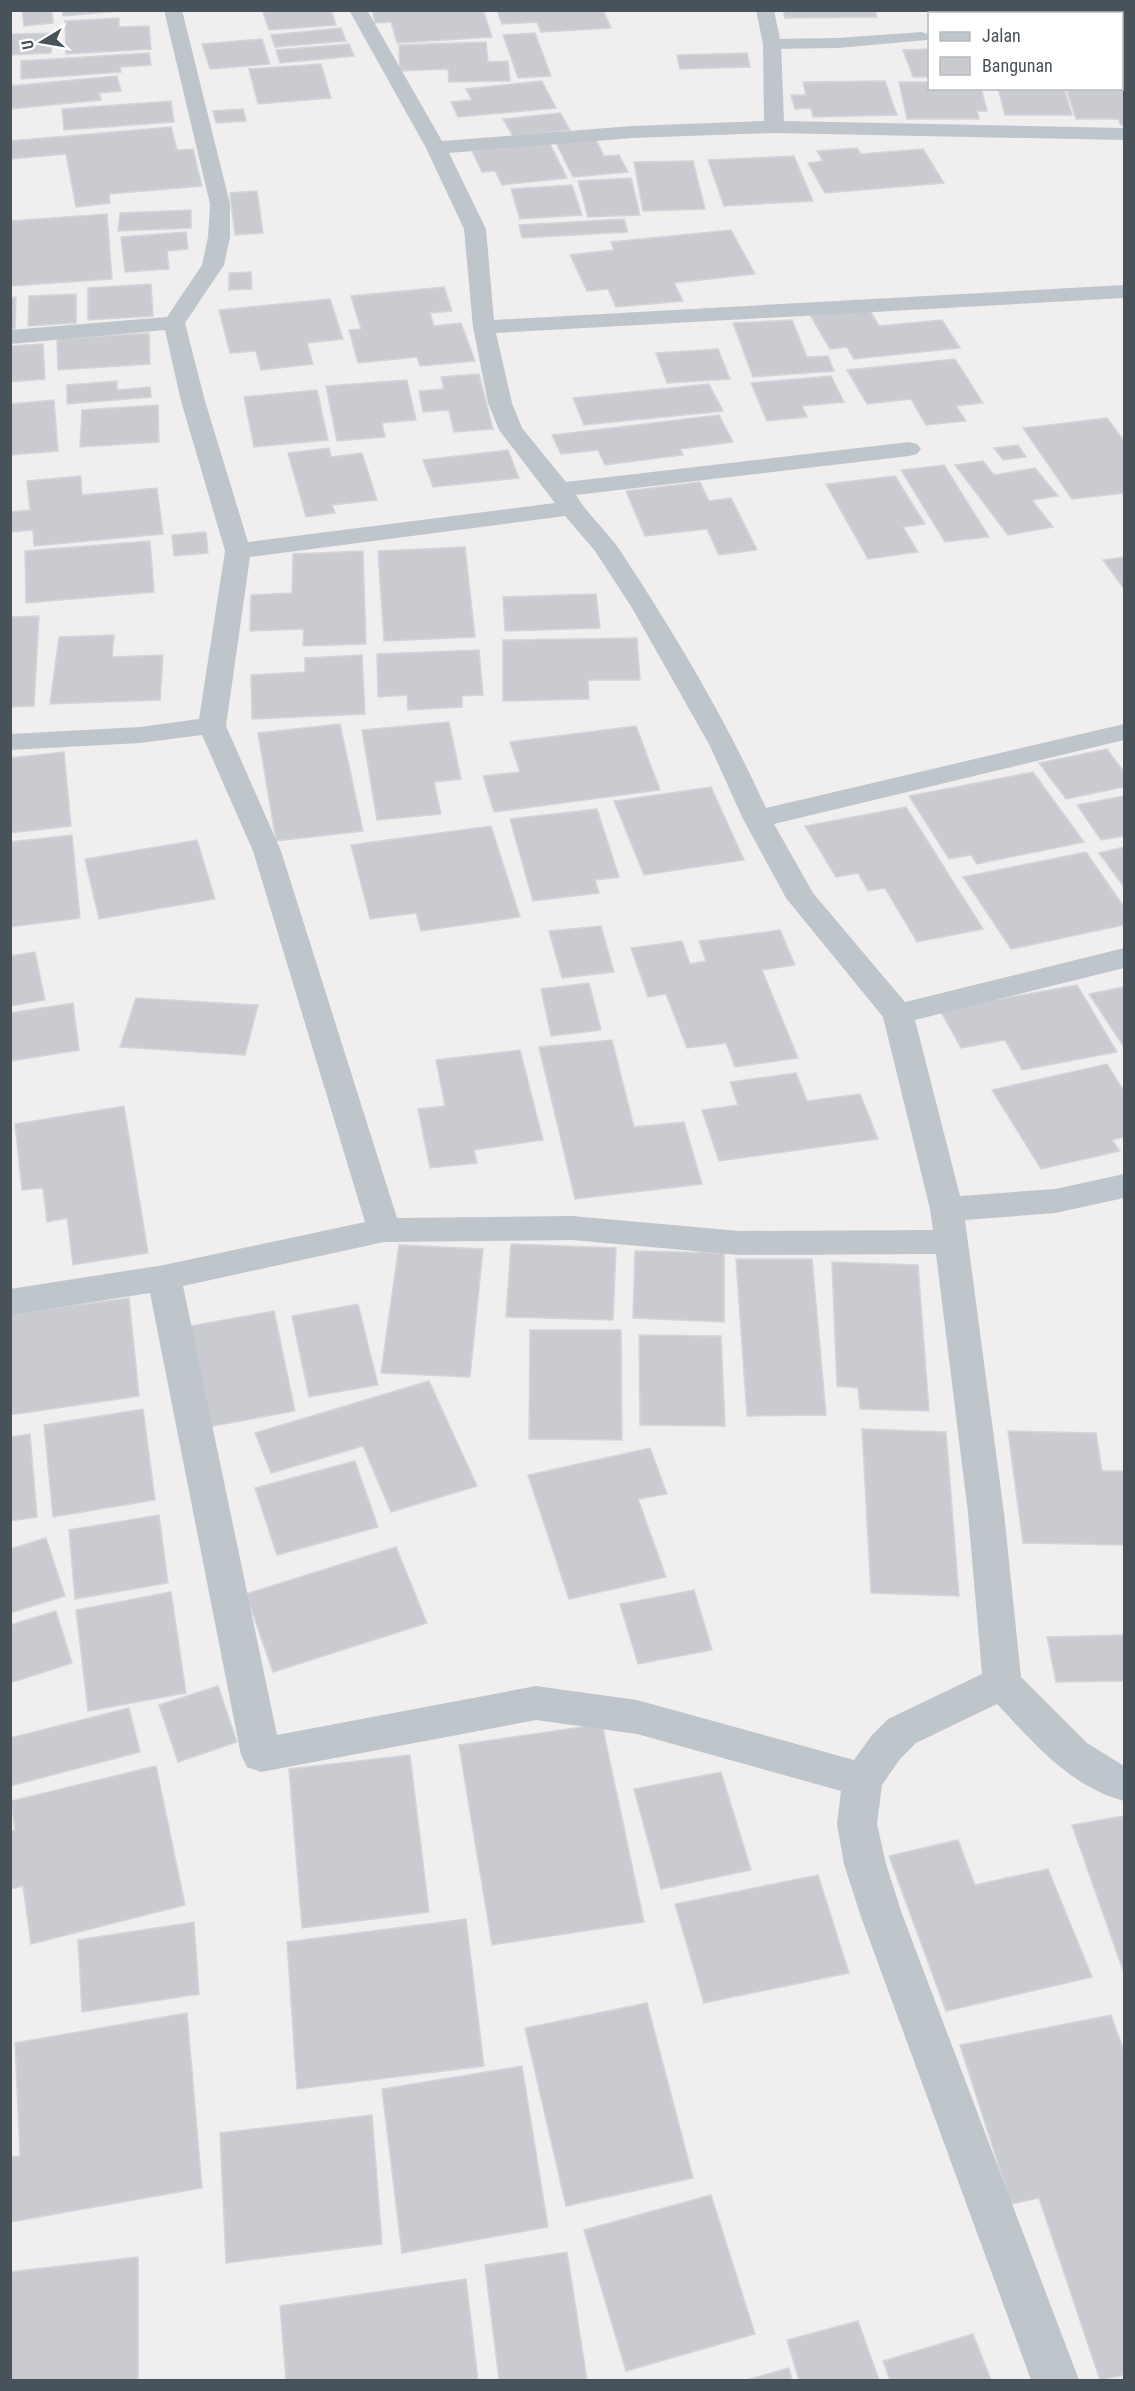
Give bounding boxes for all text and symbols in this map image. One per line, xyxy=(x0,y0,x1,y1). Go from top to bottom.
north arrow xyxy=(12,12,72,72)
legend xyxy=(928,12,1123,90)
text: Jalan xyxy=(982,25,1021,46)
text: U xyxy=(18,38,38,51)
text: Bangunan xyxy=(982,55,1053,76)

